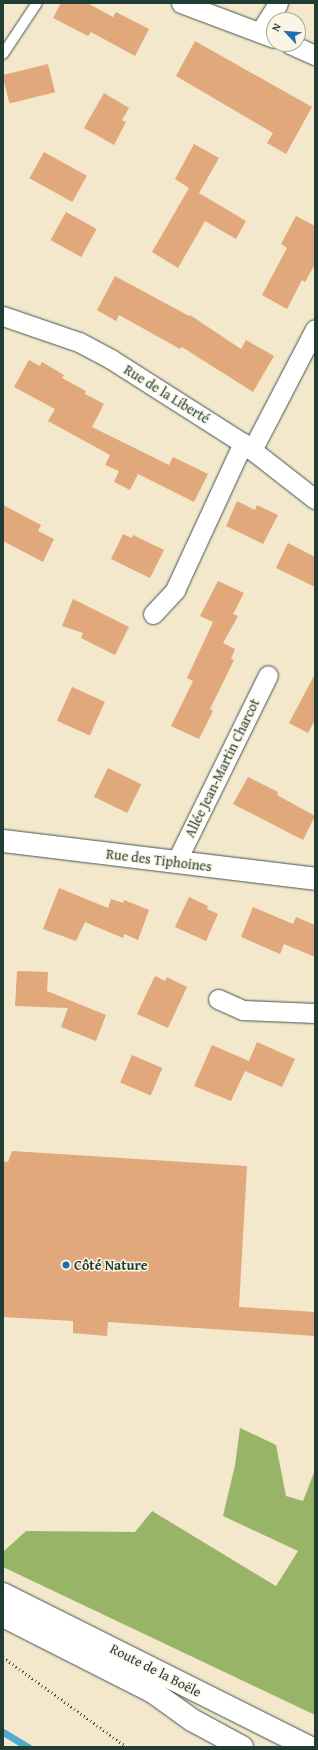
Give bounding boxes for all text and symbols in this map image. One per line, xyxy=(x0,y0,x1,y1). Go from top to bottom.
north arrow xyxy=(266,12,306,52)
text: N xyxy=(267,20,285,34)
street label: Rue de la Liberté xyxy=(121,361,213,427)
street label: Allée Jean-Martin Charcot xyxy=(181,696,263,840)
street label: Rue des Tiphoines xyxy=(105,845,213,875)
place label: Côté Nature xyxy=(74,1257,148,1273)
marker: Côté Nature xyxy=(61,1260,71,1270)
street label: Route de la Boële xyxy=(108,1640,204,1700)

